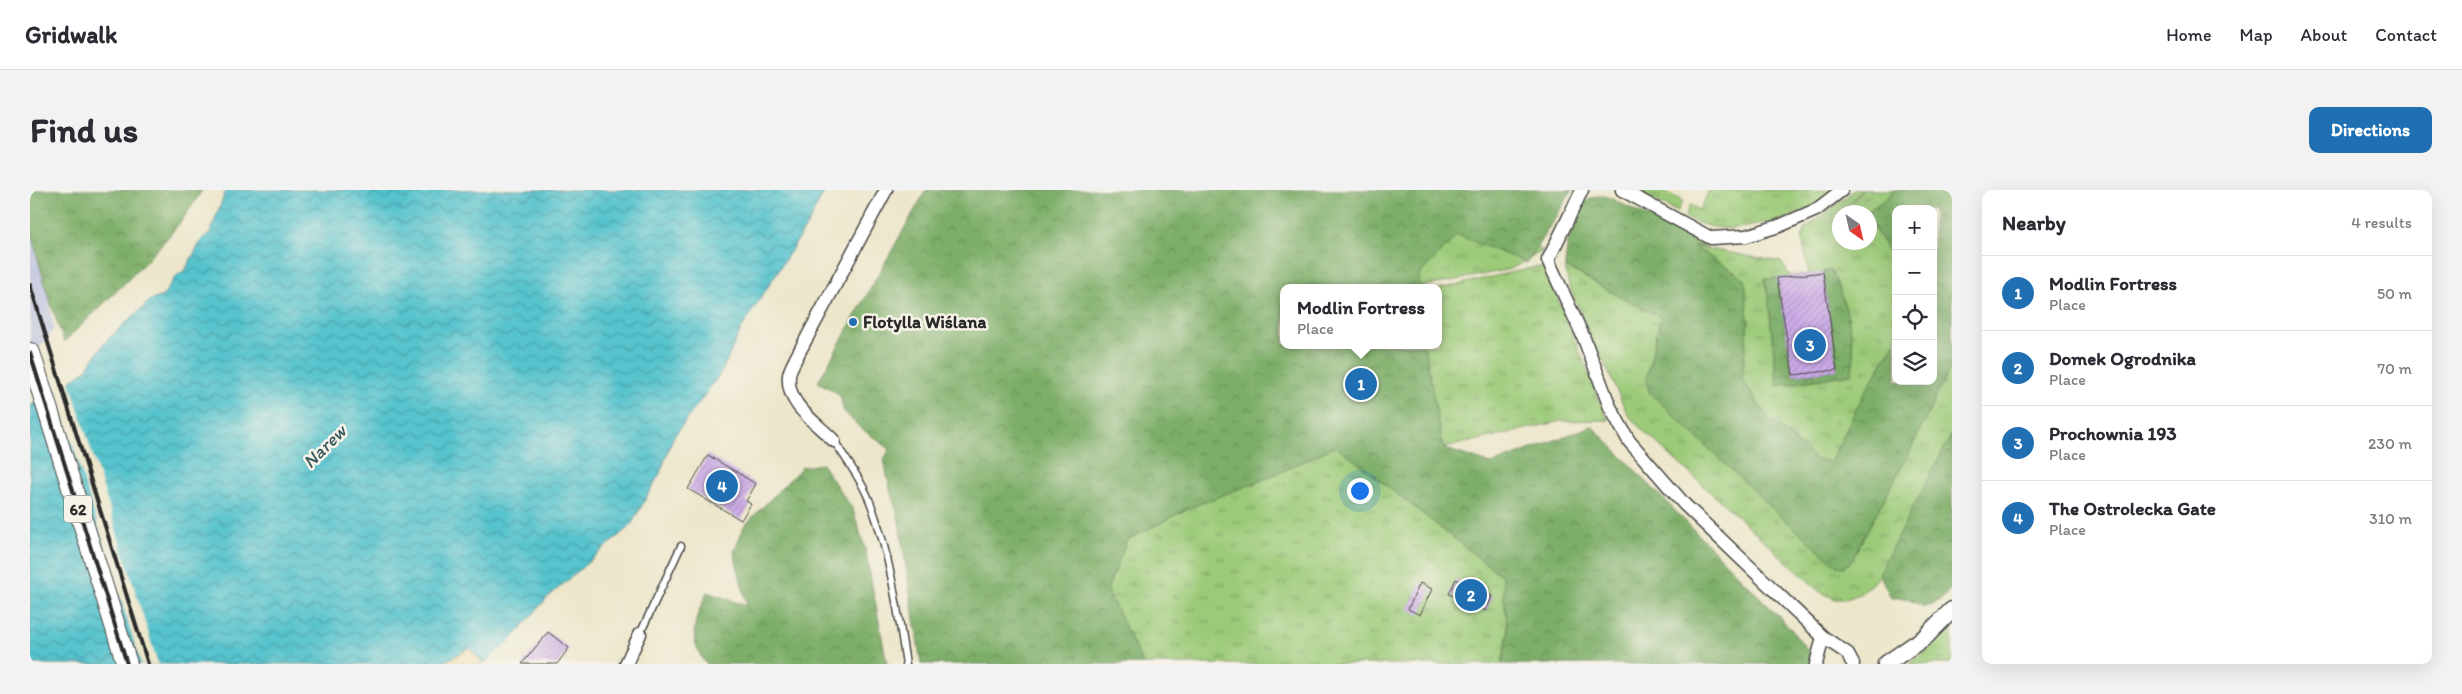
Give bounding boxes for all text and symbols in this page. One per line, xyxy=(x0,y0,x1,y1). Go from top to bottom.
text: Gridwalk xyxy=(25,20,117,49)
text: Home xyxy=(2166,24,2212,46)
text: Map xyxy=(2240,24,2273,46)
text: About xyxy=(2301,24,2347,46)
text: Contact xyxy=(2375,24,2437,46)
button: Directions xyxy=(2309,107,2432,153)
text: Find us xyxy=(30,109,138,151)
north arrow xyxy=(1832,205,1877,250)
map controls xyxy=(1892,205,1937,385)
button: + xyxy=(1892,205,1937,250)
text: Nearby xyxy=(2002,210,2066,235)
text: 4 results xyxy=(2351,213,2412,232)
button: − xyxy=(1892,250,1937,295)
text: Modlin Fortress xyxy=(2049,272,2177,295)
popup xyxy=(1280,284,1442,349)
text: 1 xyxy=(2014,284,2022,303)
text: 50 m xyxy=(2377,284,2412,303)
button: locate xyxy=(1892,295,1937,340)
text: Place xyxy=(2049,295,2086,314)
text: Modlin Fortress xyxy=(1297,296,1425,319)
place label: Flotylla Wiślana xyxy=(863,311,986,333)
marker: Flotylla Wiślana xyxy=(847,316,859,328)
text: Place xyxy=(1297,319,1334,338)
pin: 3 xyxy=(1794,326,1826,364)
button: layers xyxy=(1892,340,1937,385)
text: Domek Ogrodnika xyxy=(2049,347,2196,370)
text: 2 xyxy=(2014,359,2022,378)
text: 70 m xyxy=(2377,359,2412,378)
pin: 1 xyxy=(1345,365,1377,403)
text: Place xyxy=(2049,370,2086,389)
water label: Narew xyxy=(298,418,352,473)
text: Prochownia 193 xyxy=(2049,422,2177,445)
text: 3 xyxy=(2014,434,2022,453)
text: 230 m xyxy=(2368,434,2412,453)
text: Place xyxy=(2049,445,2086,464)
pin: 4 xyxy=(706,467,738,505)
your location xyxy=(1347,478,1373,504)
road number: 62 xyxy=(64,496,92,522)
text: The Ostrolecka Gate xyxy=(2049,497,2216,520)
text: 4 xyxy=(2013,509,2023,528)
text: 310 m xyxy=(2369,509,2412,528)
text: Place xyxy=(2049,520,2086,539)
pin: 2 xyxy=(1455,576,1487,614)

